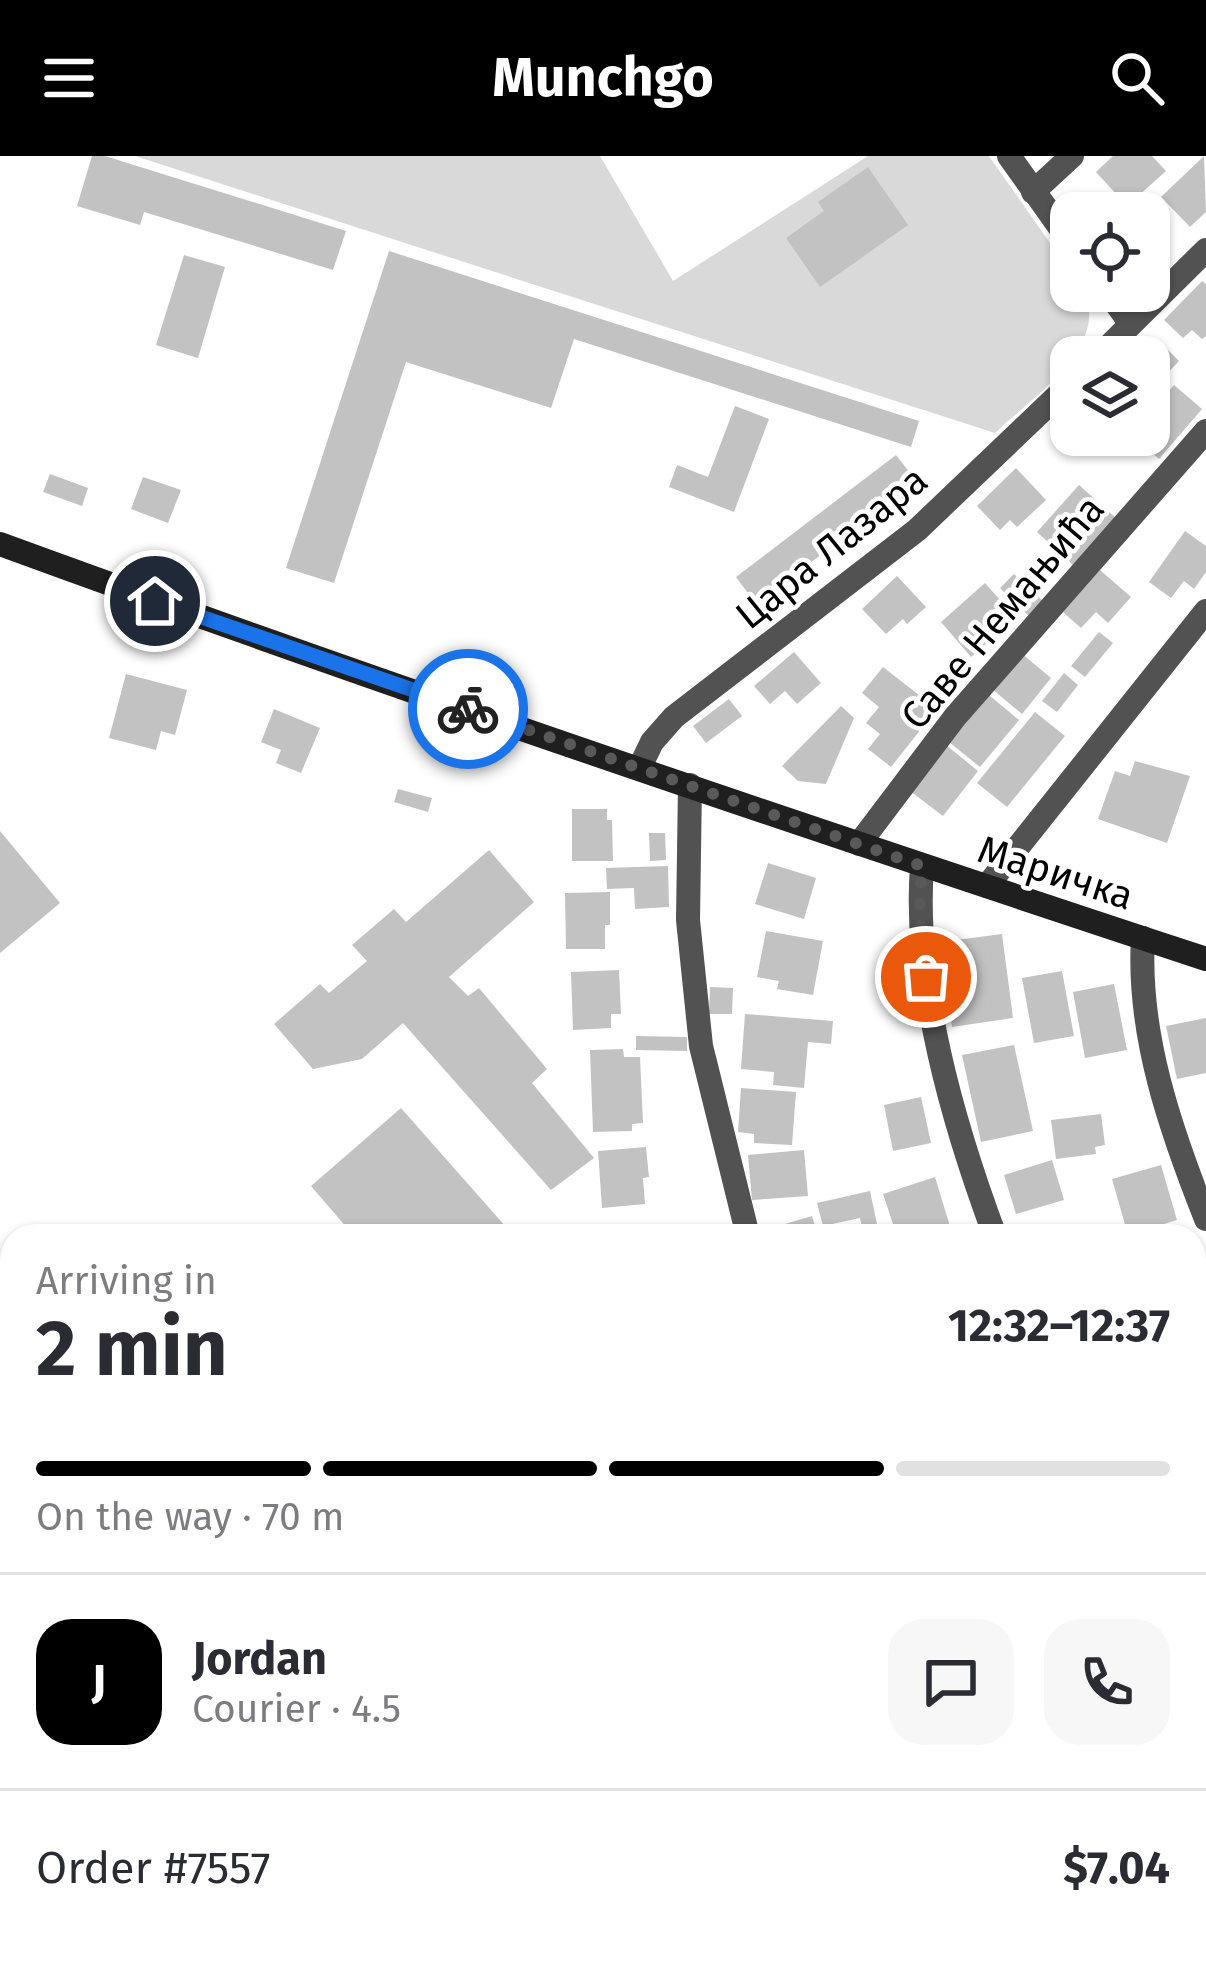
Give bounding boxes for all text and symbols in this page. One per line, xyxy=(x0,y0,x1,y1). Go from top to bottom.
icon: menu xyxy=(36,45,102,111)
icon: search xyxy=(1104,45,1170,111)
text: Munchgo xyxy=(492,46,714,110)
map controls xyxy=(1050,192,1170,456)
button: locate xyxy=(1050,192,1170,312)
button: layers xyxy=(1050,336,1170,456)
street label: Цара Лазара xyxy=(727,457,937,639)
street label: Саве Немањића xyxy=(892,487,1114,739)
pin xyxy=(104,550,206,652)
icon: home xyxy=(122,568,188,634)
courier xyxy=(408,649,528,769)
icon: bike xyxy=(435,676,501,742)
street label: Маричка xyxy=(972,826,1139,920)
pin xyxy=(875,926,977,1028)
icon: bag xyxy=(893,944,959,1010)
text: Arriving in xyxy=(36,1258,217,1304)
text: 12:32–12:37 xyxy=(948,1299,1170,1353)
text: 2 min xyxy=(36,1302,228,1396)
text: On the way · 70 m xyxy=(36,1494,344,1540)
button: chat xyxy=(888,1619,1014,1745)
button: phone xyxy=(1044,1619,1170,1745)
text: Jordan xyxy=(192,1632,327,1686)
text: J xyxy=(92,1655,106,1709)
text: Courier · 4.5 xyxy=(192,1686,401,1732)
text: Order #7557 xyxy=(36,1841,270,1895)
text: $7.04 xyxy=(1063,1841,1170,1895)

